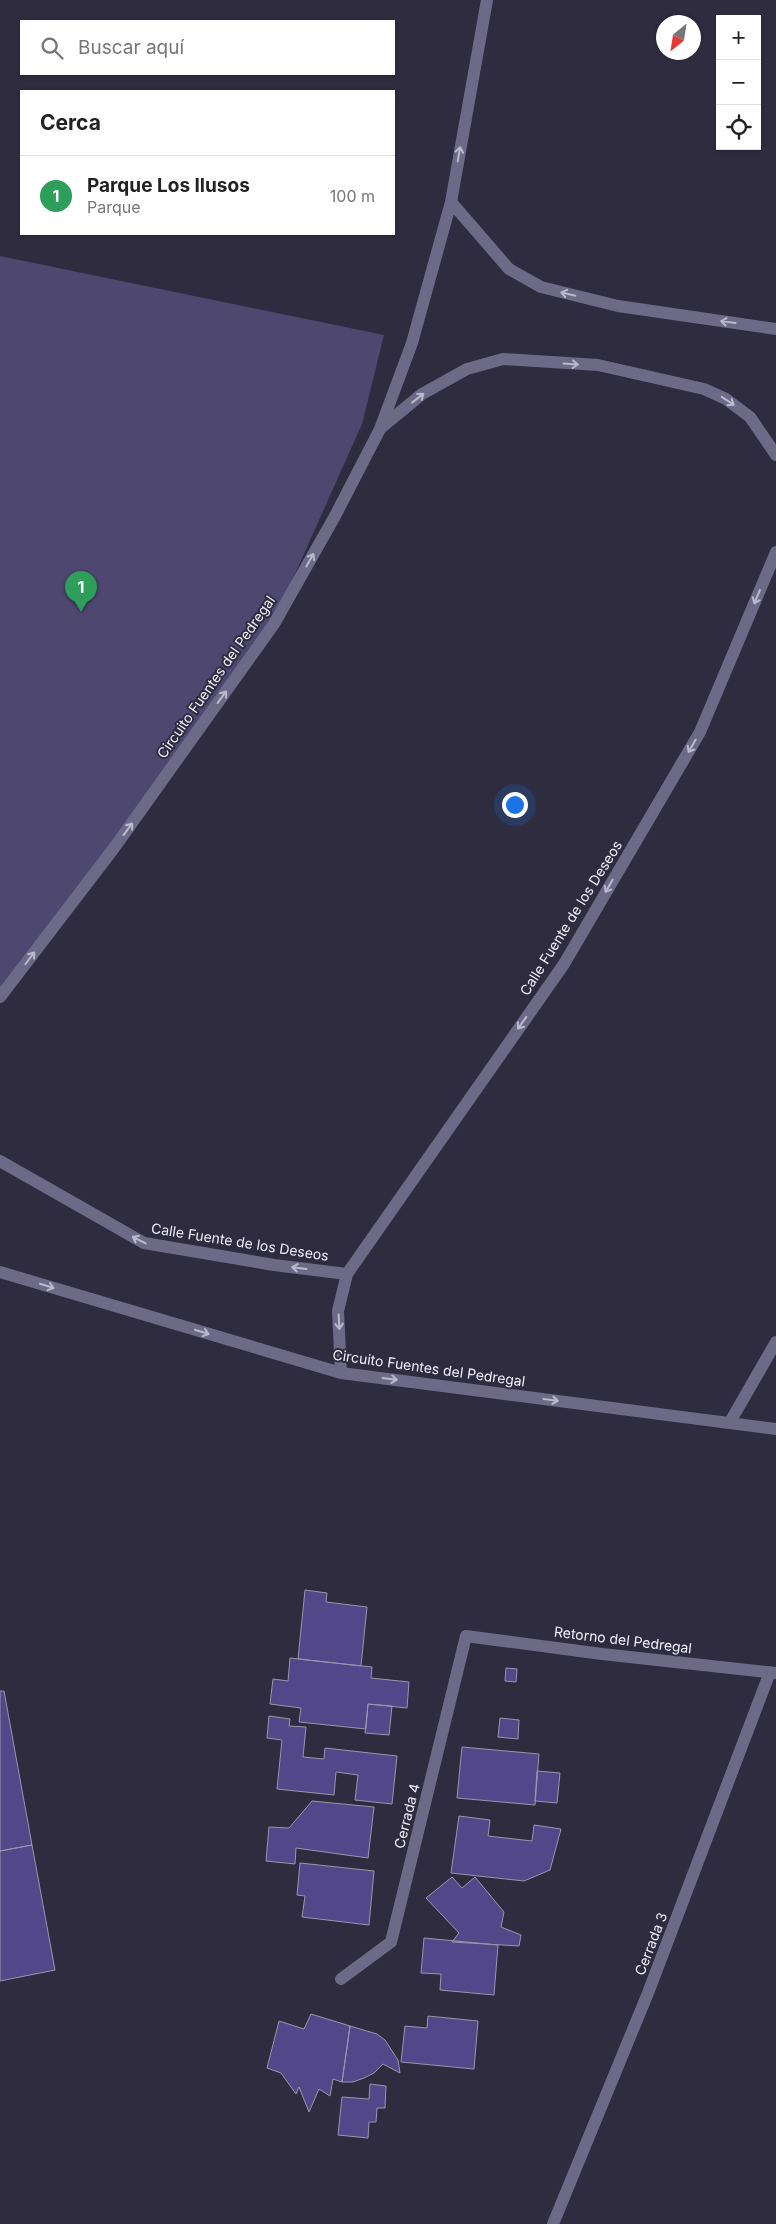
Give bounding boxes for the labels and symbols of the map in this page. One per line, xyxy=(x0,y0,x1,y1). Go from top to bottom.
north arrow xyxy=(656,15,701,60)
one-way arrow xyxy=(455,146,465,162)
one-way arrow xyxy=(560,289,576,298)
one-way arrow xyxy=(720,317,736,327)
one-way arrow xyxy=(563,359,579,368)
one-way arrow xyxy=(411,392,424,403)
one-way arrow xyxy=(720,396,734,406)
one-way arrow xyxy=(305,553,315,568)
pin: 1 xyxy=(65,571,97,612)
one-way arrow xyxy=(752,589,761,604)
street label: Circuito Fuentes del Pedregal xyxy=(153,592,278,761)
one-way arrow xyxy=(217,690,227,704)
one-way arrow xyxy=(686,738,696,752)
your location xyxy=(502,792,528,818)
one-way arrow xyxy=(123,822,133,836)
street label: Calle Fuente de los Deseos xyxy=(516,837,625,998)
one-way arrow xyxy=(604,878,614,892)
one-way arrow xyxy=(24,952,35,965)
one-way arrow xyxy=(517,1016,527,1030)
street label: Calle Fuente de los Deseos xyxy=(150,1219,330,1264)
one-way arrow xyxy=(132,1234,147,1244)
one-way arrow xyxy=(291,1263,307,1273)
one-way arrow xyxy=(38,1281,54,1291)
one-way arrow xyxy=(334,1313,344,1329)
one-way arrow xyxy=(194,1328,210,1338)
street label: Circuito Fuentes del Pedregal xyxy=(332,1346,526,1389)
one-way arrow xyxy=(382,1375,398,1385)
one-way arrow xyxy=(543,1395,559,1405)
street label: Retorno del Pedregal xyxy=(553,1623,693,1656)
street label: Cerrada 4 xyxy=(390,1782,423,1850)
street label: Cerrada 3 xyxy=(631,1910,670,1978)

